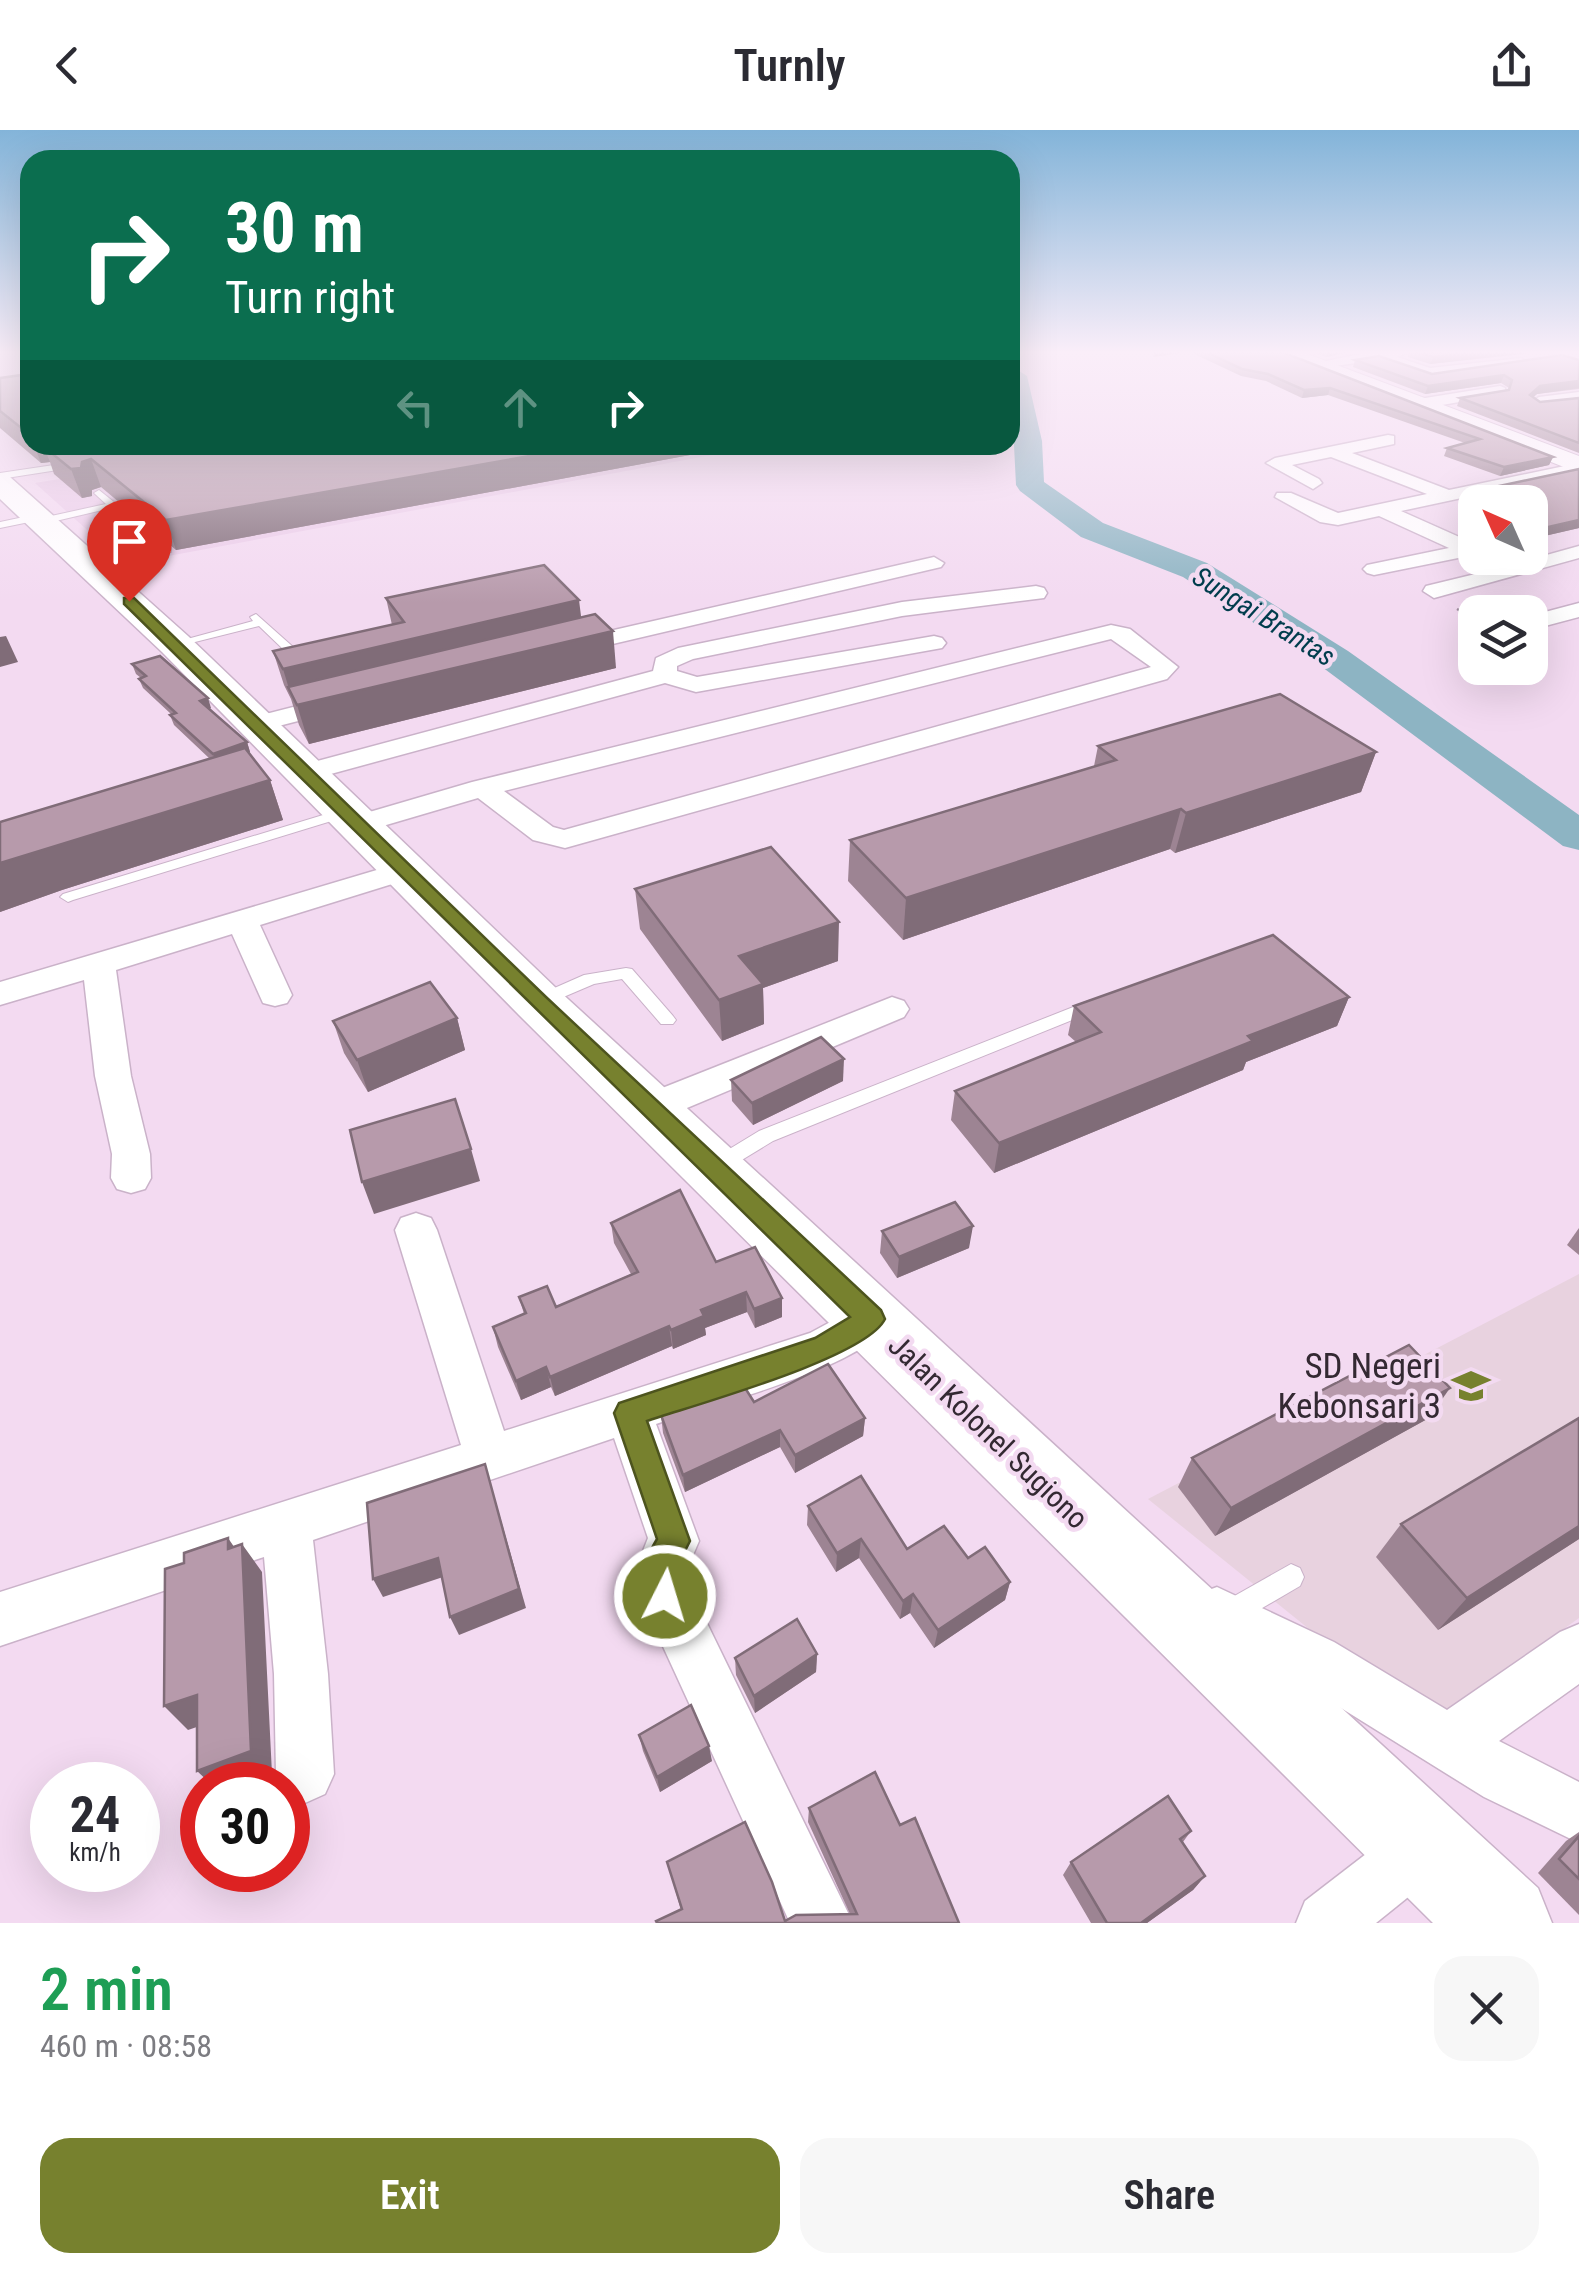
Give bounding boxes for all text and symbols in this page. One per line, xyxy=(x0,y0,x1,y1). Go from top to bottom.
icon: back xyxy=(40,38,95,93)
icon: share xyxy=(1484,38,1539,93)
text: Turnly xyxy=(733,39,846,92)
text: 30 m xyxy=(225,187,364,269)
icon: right xyxy=(60,190,190,320)
text: Turn right xyxy=(225,271,395,324)
icon: left xyxy=(388,380,443,435)
icon: ahead xyxy=(493,380,548,435)
icon: right xyxy=(598,380,653,435)
north arrow xyxy=(1458,485,1548,575)
map controls xyxy=(1458,485,1548,685)
pin xyxy=(87,499,172,602)
icon: arrive xyxy=(102,514,157,569)
water label: Sungai Brantas xyxy=(1186,560,1341,673)
button: layers xyxy=(1458,595,1548,685)
street label: Jalan Kolonel Sugiono xyxy=(882,1328,1095,1536)
place label: SD Negeri Kebonsari 3 xyxy=(1277,1346,1441,1427)
school or university icon: SD Negeri Kebonsari 3 xyxy=(1450,1365,1492,1407)
position arrow xyxy=(613,1544,717,1648)
speed limit sign: 30 xyxy=(180,1762,310,1892)
text: 24 xyxy=(70,1786,120,1844)
text: km/h xyxy=(69,1838,121,1867)
text: 2 min xyxy=(40,1954,173,2025)
button: close xyxy=(1434,1956,1539,2061)
text: 460 m · 08:58 xyxy=(40,2027,212,2065)
button: Exit xyxy=(40,2138,780,2253)
button: Share xyxy=(800,2138,1539,2253)

